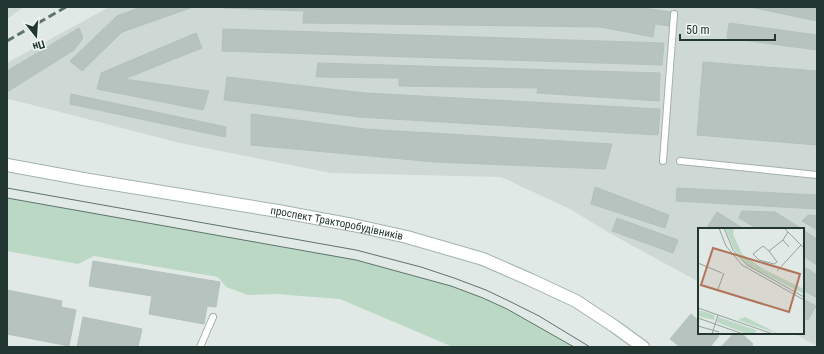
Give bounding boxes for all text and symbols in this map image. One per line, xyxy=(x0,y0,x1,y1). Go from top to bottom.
north arrow xyxy=(16,16,56,56)
scale bar xyxy=(680,16,775,42)
text: 50 m xyxy=(686,23,710,37)
text: Пн xyxy=(31,37,47,53)
street label: проспект Тракторобудівників xyxy=(270,203,405,242)
inset map xyxy=(698,228,804,334)

